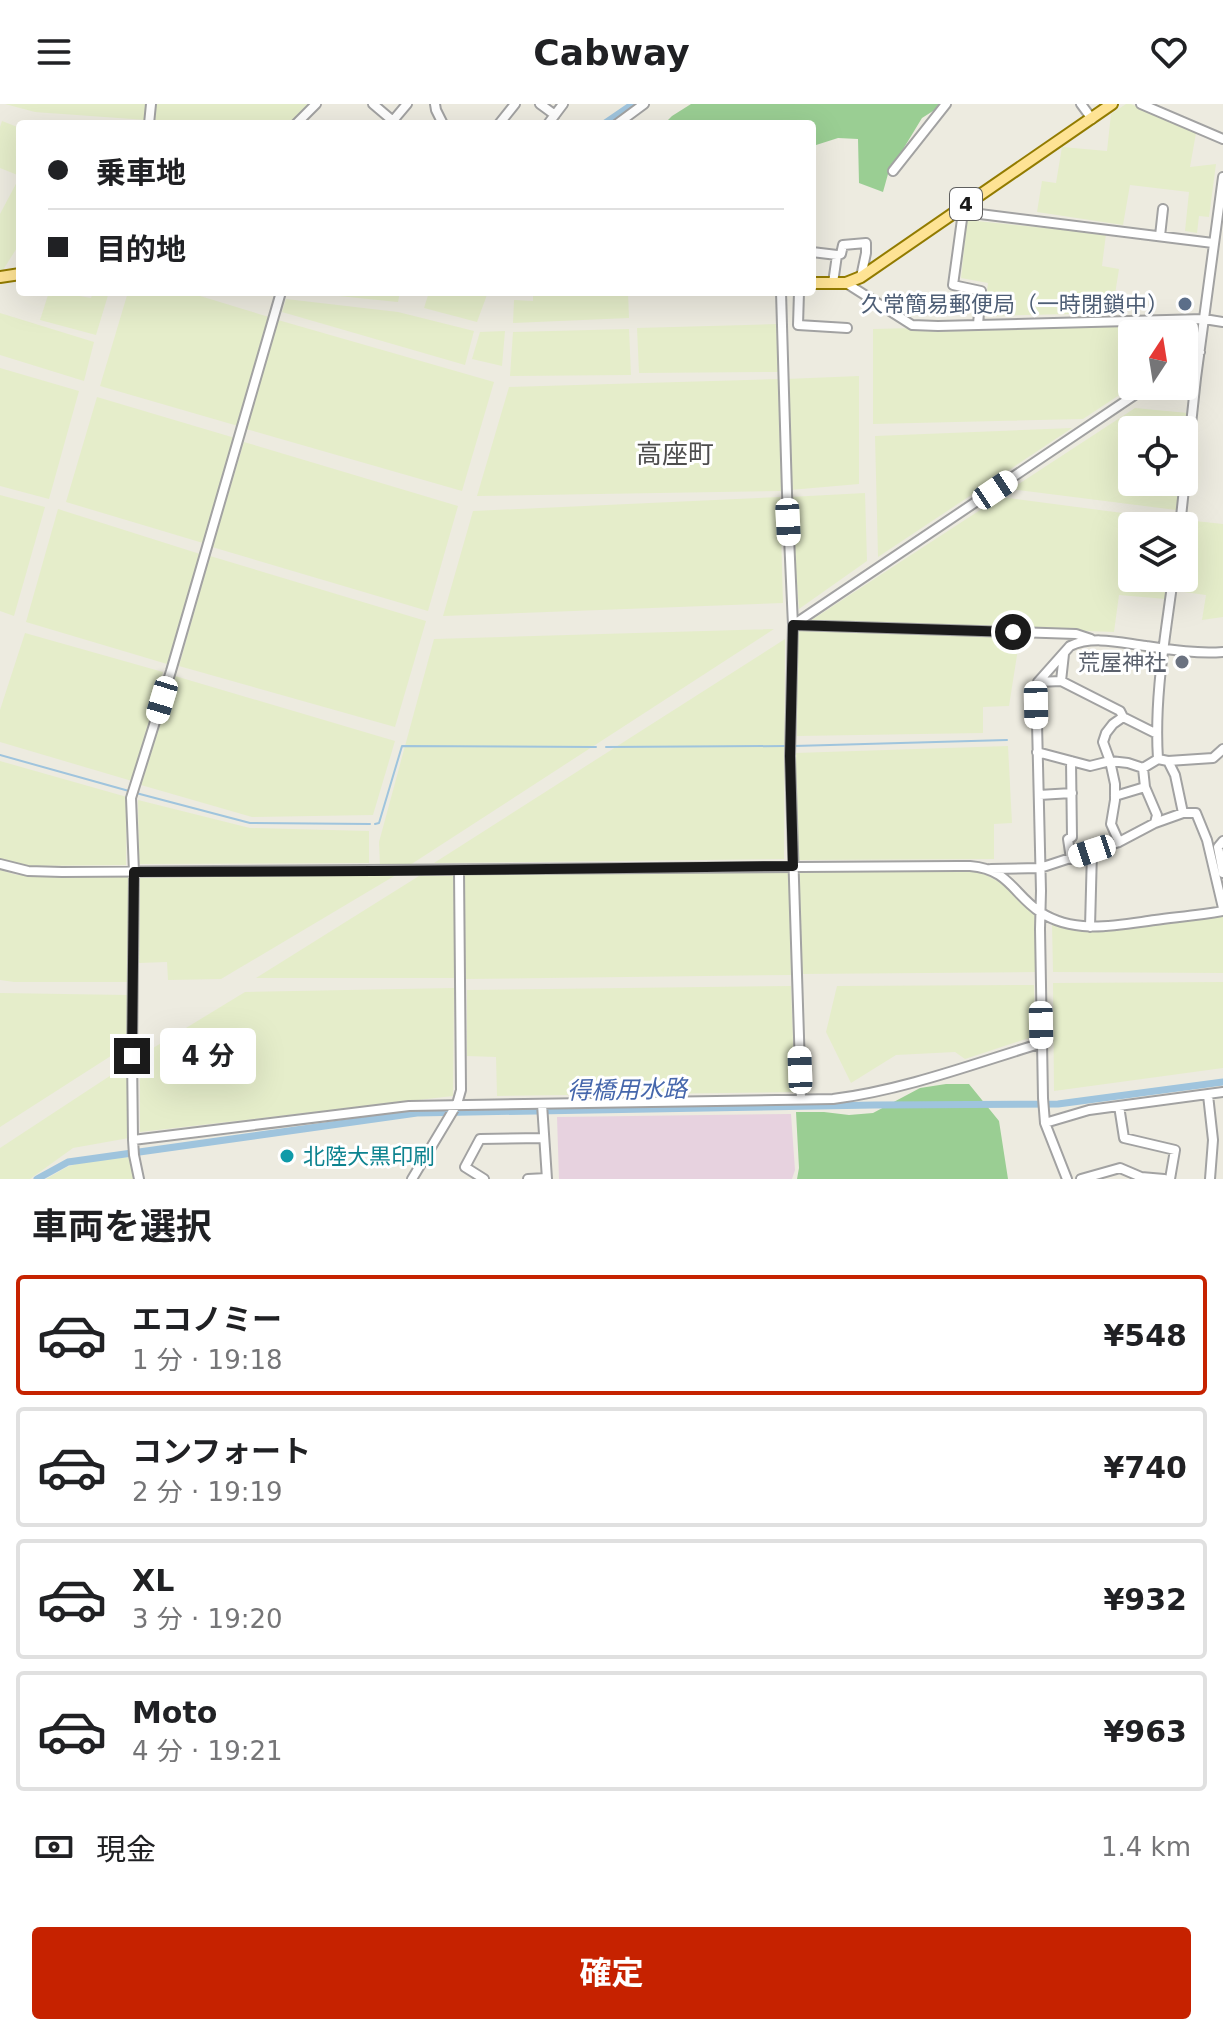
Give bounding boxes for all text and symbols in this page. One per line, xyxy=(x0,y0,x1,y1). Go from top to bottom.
icon: menu xyxy=(32,30,76,74)
icon: heart xyxy=(1147,30,1191,74)
text: Cabway xyxy=(533,32,690,73)
text: 乗車地 xyxy=(96,155,186,190)
road number: 4 xyxy=(950,188,982,220)
text: 目的地 xyxy=(96,232,186,267)
place label: 久常簡易郵便局（一時閉鎖中） xyxy=(861,292,1169,317)
marker: 久常簡易郵便局（一時閉鎖中） xyxy=(1176,295,1194,313)
north arrow xyxy=(1118,320,1198,400)
map controls xyxy=(1118,320,1198,592)
button: locate xyxy=(1118,416,1198,496)
district label: 高座町 xyxy=(636,439,714,469)
car xyxy=(968,467,1022,513)
car xyxy=(775,497,801,547)
button: layers xyxy=(1118,512,1198,592)
route start xyxy=(995,614,1031,650)
place label: 荒屋神社 xyxy=(1078,650,1166,675)
marker: 荒屋神社 xyxy=(1173,653,1191,671)
car xyxy=(144,674,180,726)
car xyxy=(1024,681,1048,729)
car xyxy=(1065,832,1119,870)
car xyxy=(1029,1001,1053,1049)
callout: 4 分 xyxy=(160,1028,256,1084)
route end xyxy=(114,1038,150,1074)
text: 4 分 xyxy=(181,1041,235,1071)
car xyxy=(787,1046,813,1094)
water label: 得橋用水路 xyxy=(567,1075,689,1105)
place label: 北陸大黒印刷 xyxy=(303,1144,435,1169)
marker: 北陸大黒印刷 xyxy=(278,1147,296,1165)
text: 車両を選択 xyxy=(32,1206,212,1247)
icon: car xyxy=(36,1299,108,1371)
text: エコノミー xyxy=(132,1302,282,1337)
text: ¥548 xyxy=(1104,1318,1187,1353)
text: 1 分 · 19:18 xyxy=(132,1345,283,1375)
icon: car xyxy=(36,1431,108,1503)
text: コンフォート xyxy=(132,1434,311,1469)
text: ¥740 xyxy=(1104,1450,1187,1485)
text: 2 分 · 19:19 xyxy=(132,1477,283,1507)
icon: car xyxy=(36,1563,108,1635)
text: XL xyxy=(132,1563,174,1598)
text: ¥932 xyxy=(1104,1582,1187,1617)
text: 3 分 · 19:20 xyxy=(132,1604,283,1634)
icon: car xyxy=(36,1695,108,1767)
text: Moto xyxy=(132,1695,217,1730)
text: ¥963 xyxy=(1104,1714,1187,1749)
text: 4 分 · 19:21 xyxy=(132,1736,283,1766)
icon: cash xyxy=(32,1825,76,1869)
text: 現金 xyxy=(96,1832,156,1867)
text: 1.4 km xyxy=(1101,1832,1191,1862)
button: 確定 xyxy=(32,1927,1191,2019)

